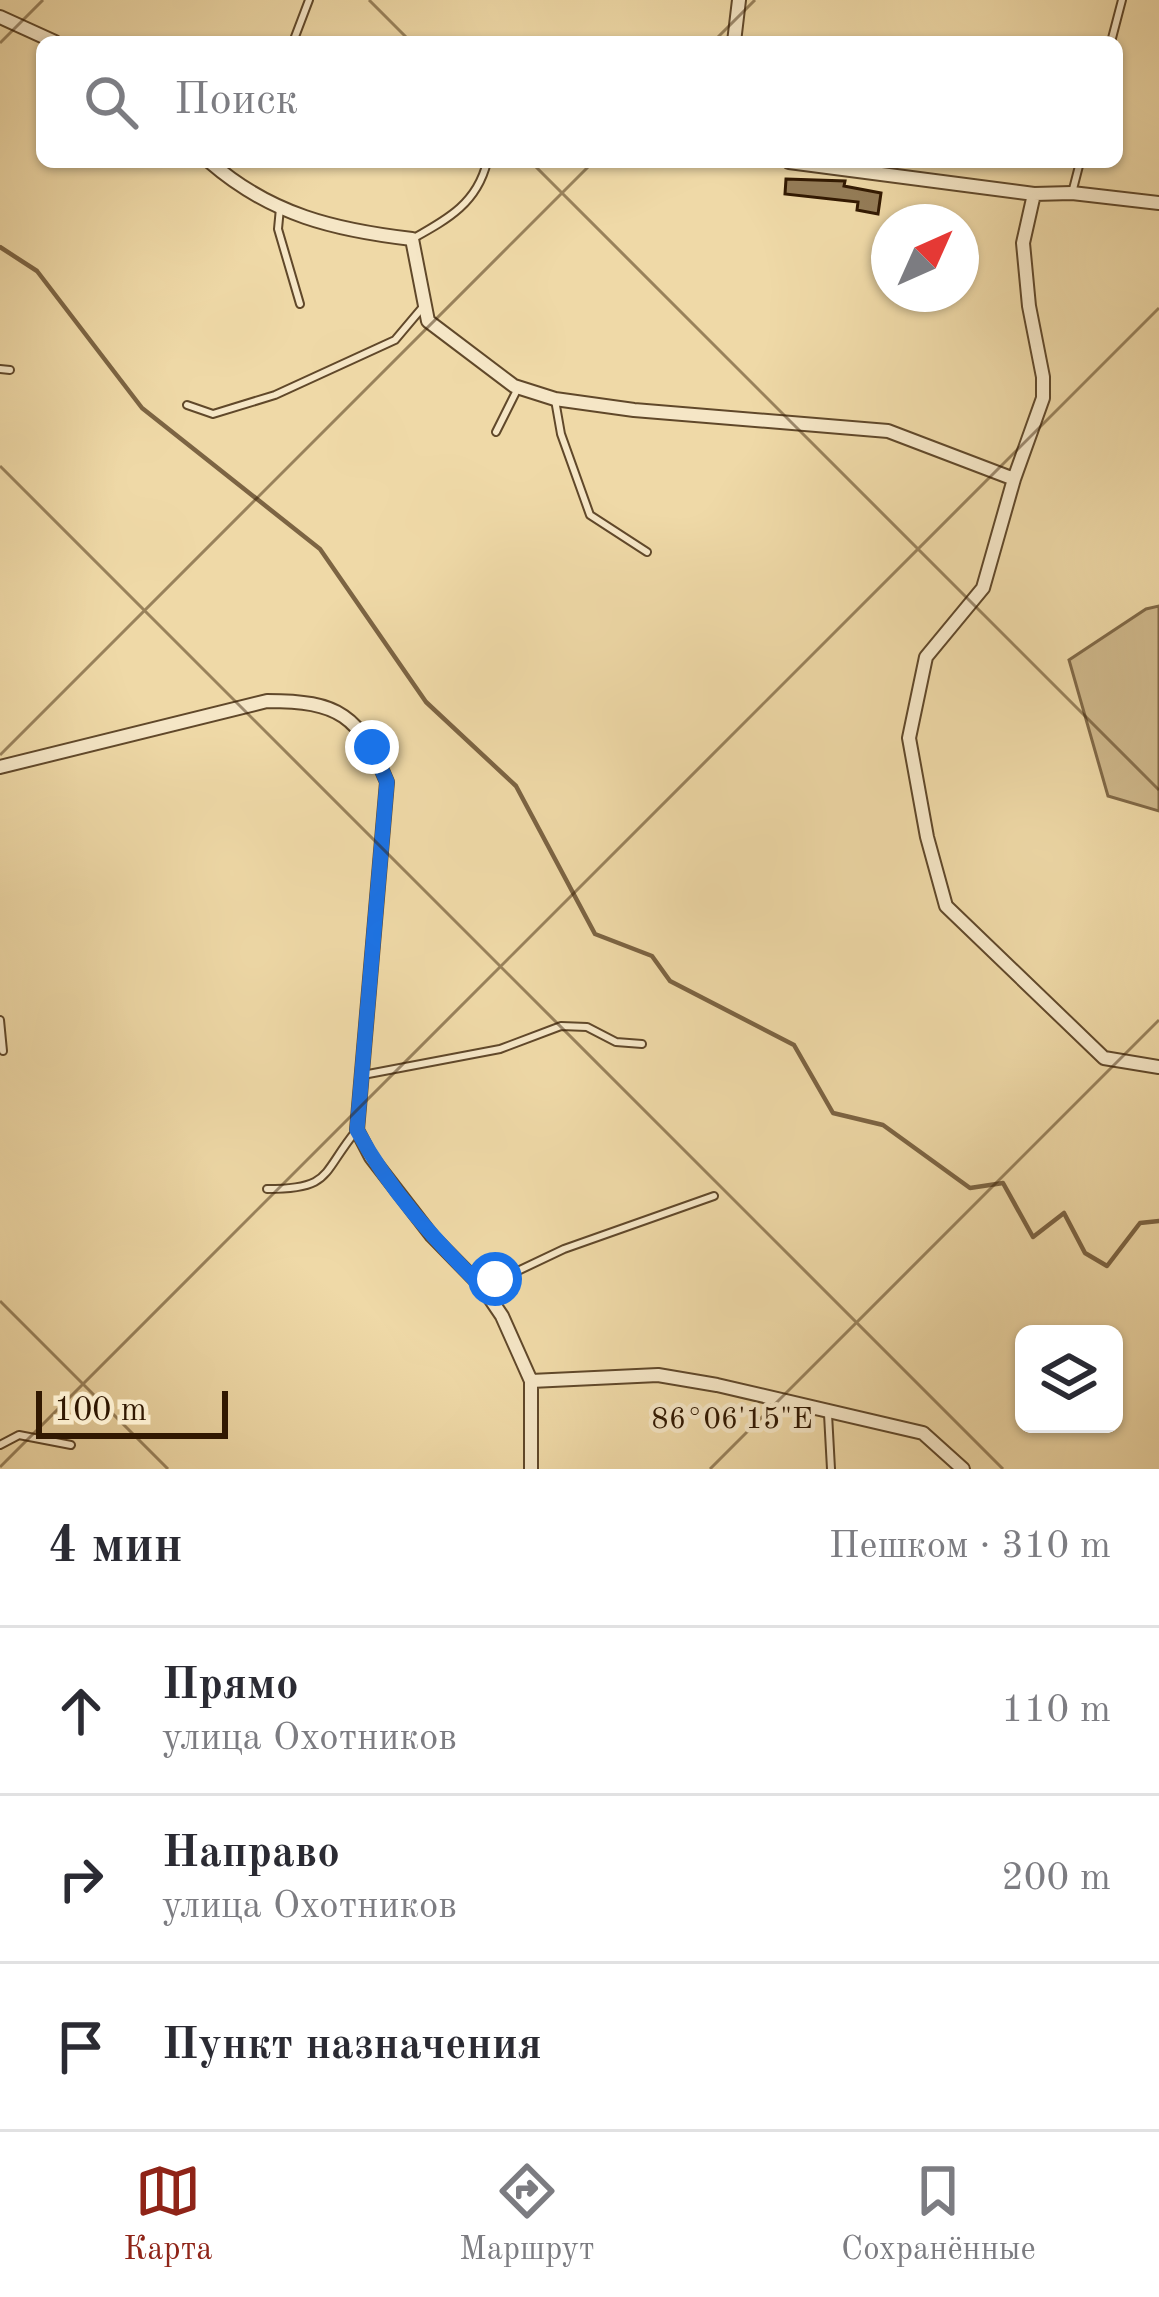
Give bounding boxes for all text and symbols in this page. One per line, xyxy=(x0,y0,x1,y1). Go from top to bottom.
search box xyxy=(36,36,1123,168)
icon: search xyxy=(78,69,144,135)
text: Поиск xyxy=(174,79,298,124)
north arrow xyxy=(871,204,979,312)
route end xyxy=(345,720,399,774)
route start xyxy=(468,1252,522,1306)
map controls xyxy=(1015,1325,1123,1433)
button: layers xyxy=(1015,1325,1123,1433)
scale bar xyxy=(36,1385,228,1438)
text: 100 m xyxy=(54,1395,147,1428)
text: 86°06'15"E xyxy=(651,1405,813,1435)
text: 4 мин xyxy=(48,1522,183,1573)
text: Пешком · 310 m xyxy=(829,1527,1111,1566)
text: Прямо xyxy=(162,1664,299,1709)
icon: ahead xyxy=(48,1678,114,1744)
text: 110 m xyxy=(1001,1691,1111,1730)
text: улица Охотников xyxy=(162,1719,457,1758)
text: Направо xyxy=(162,1832,340,1877)
icon: right xyxy=(48,1846,114,1912)
text: 200 m xyxy=(1001,1859,1111,1898)
text: улица Охотников xyxy=(162,1887,457,1926)
icon: arrive xyxy=(48,2014,114,2080)
text: Пункт назначения xyxy=(162,2024,542,2069)
tab: Карта xyxy=(123,2158,213,2271)
tab: Маршрут xyxy=(459,2158,595,2271)
tab: Сохранённые xyxy=(841,2158,1036,2271)

